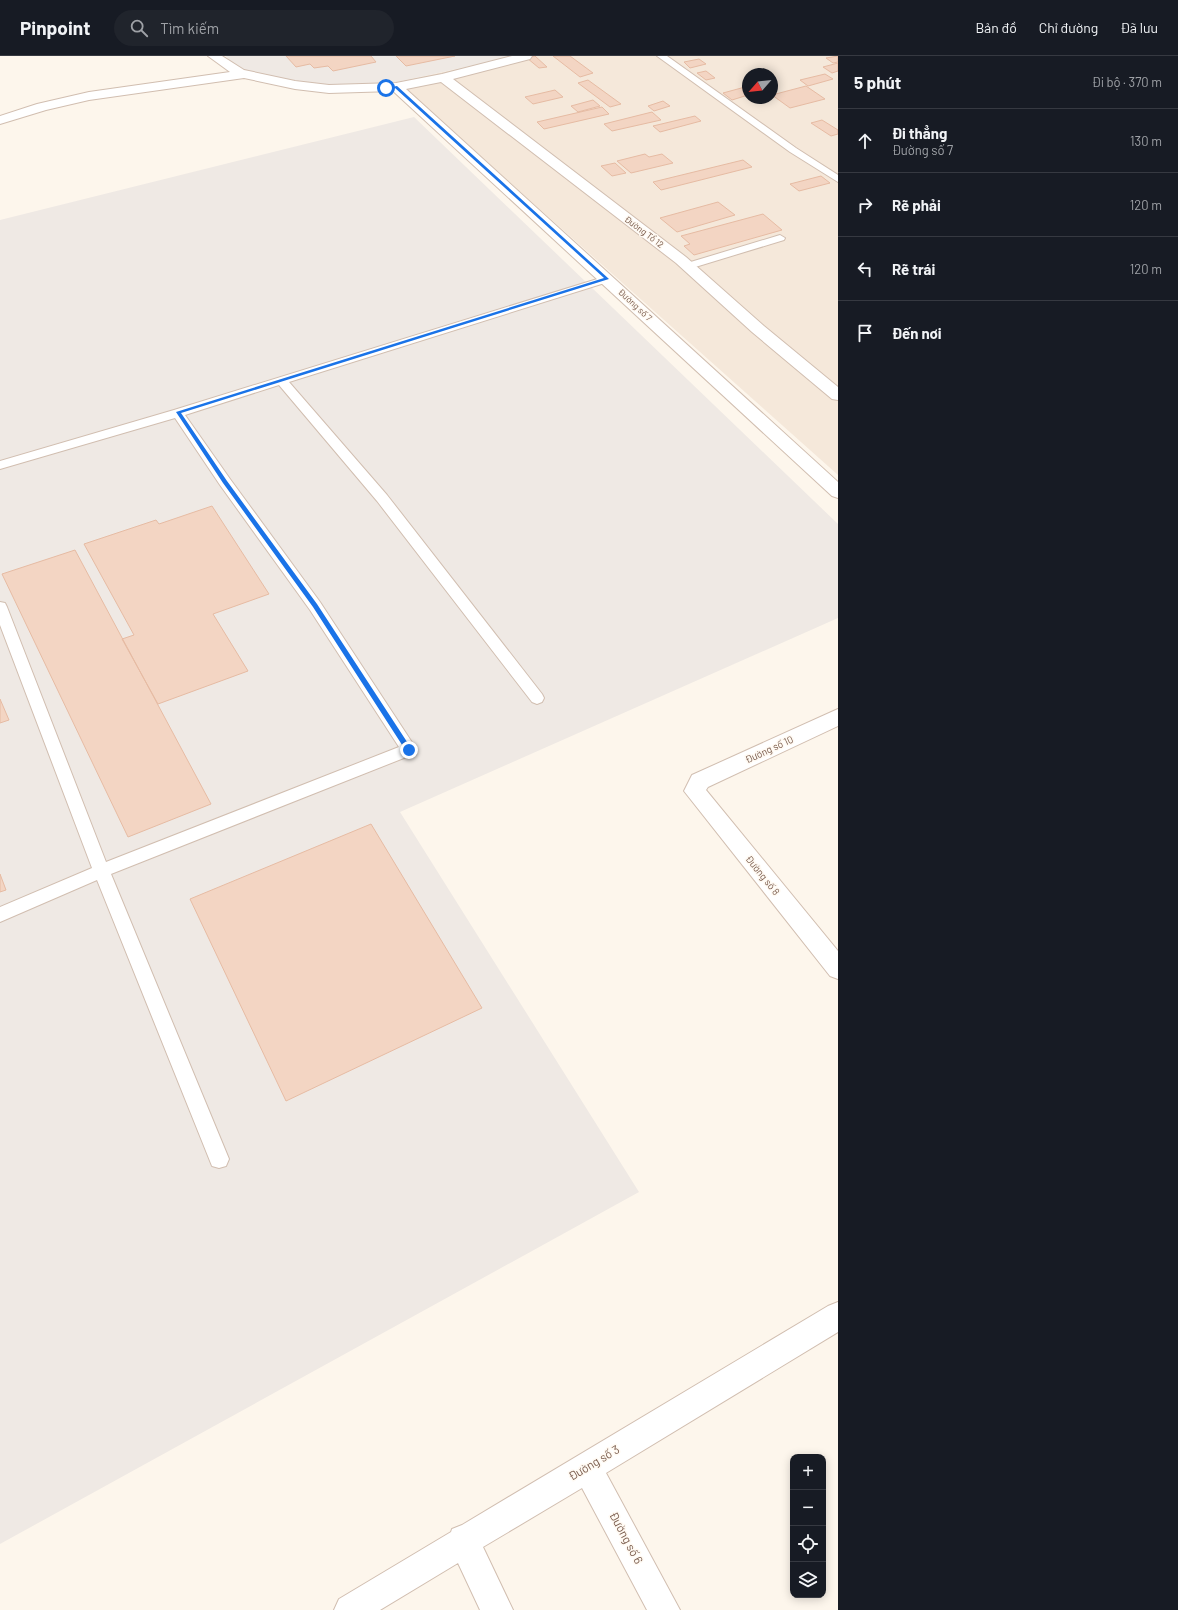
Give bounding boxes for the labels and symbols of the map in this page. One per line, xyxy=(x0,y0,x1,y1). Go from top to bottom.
north arrow xyxy=(742,68,778,104)
route start xyxy=(377,79,395,97)
street label: Đường Tổ 12 xyxy=(623,213,666,250)
street label: Đường số 7 xyxy=(616,286,655,324)
street label: Đường số 10 xyxy=(743,733,795,765)
route end xyxy=(400,741,418,759)
street label: Đường số 8 xyxy=(743,853,783,897)
street label: Đường số 3 xyxy=(565,1441,622,1483)
street label: Đường số 6 xyxy=(607,1509,646,1566)

